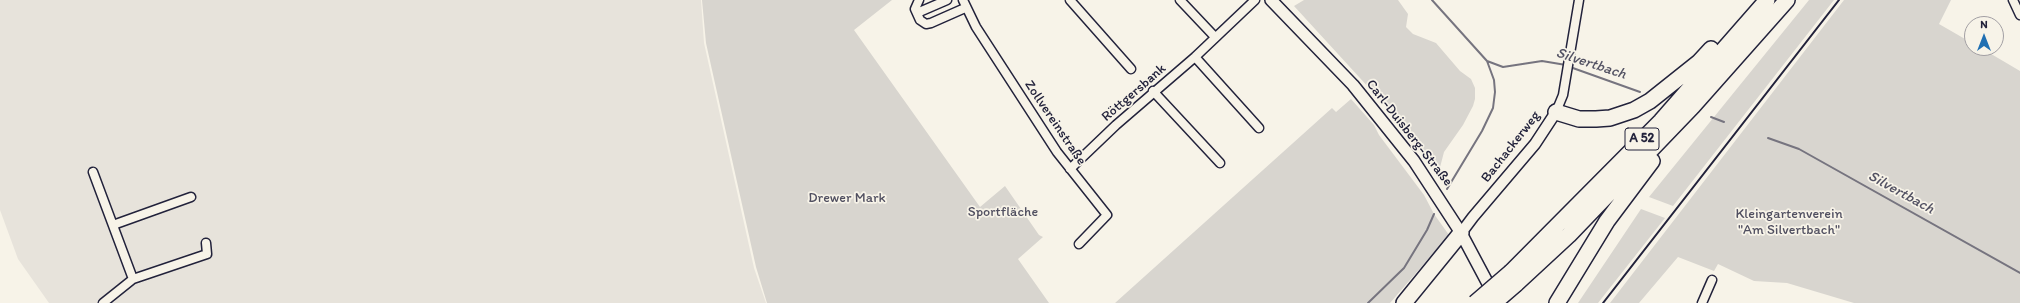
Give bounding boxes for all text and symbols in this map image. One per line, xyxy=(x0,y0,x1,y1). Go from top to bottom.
north arrow xyxy=(1964,16,2004,56)
text: N xyxy=(1980,18,1988,31)
water label: Silvertbach xyxy=(1554,44,1628,84)
street label: Röttgersbank xyxy=(1098,60,1170,126)
street label: Carl-Duisberg-Straße xyxy=(1362,76,1456,190)
street label: Zollvereinstraße xyxy=(1020,77,1090,169)
street label: Bachackerweg xyxy=(1478,108,1544,186)
road number: A 52 xyxy=(1625,128,1659,150)
water label: Silvertbach xyxy=(1865,167,1937,219)
park label: Drewer Mark xyxy=(808,190,886,206)
park label: Sportfläche xyxy=(968,204,1038,220)
park label: Kleingartenverein "Am Silvertbach" xyxy=(1735,206,1843,238)

